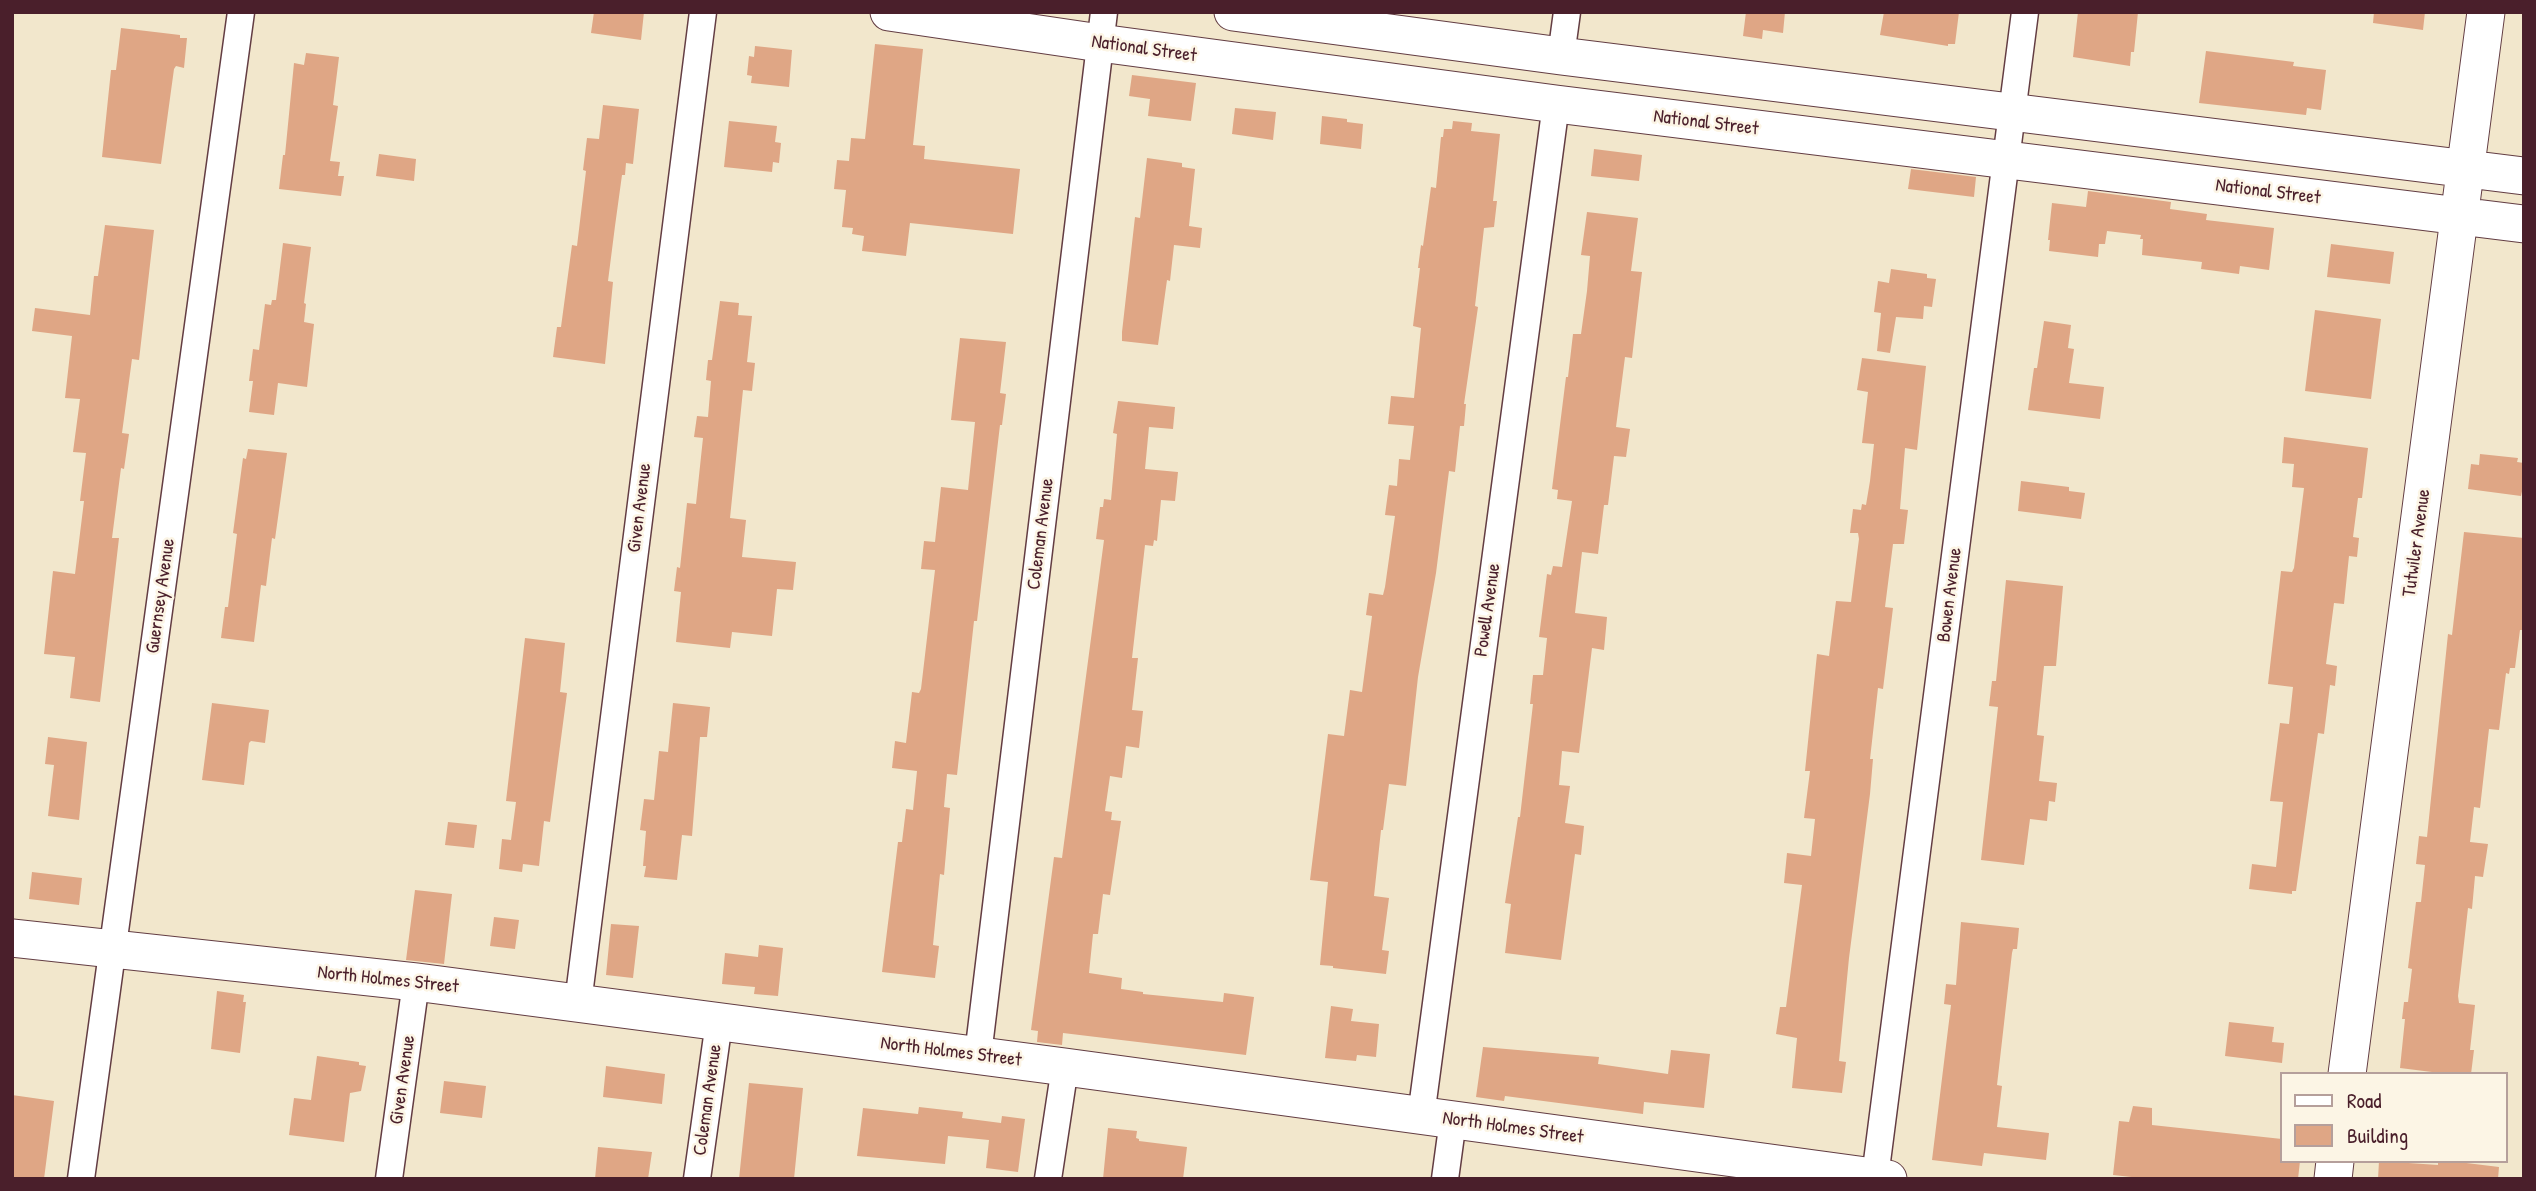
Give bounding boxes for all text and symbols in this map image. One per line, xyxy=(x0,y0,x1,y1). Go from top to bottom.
street label: National Street xyxy=(1090,30,1198,68)
street label: National Street xyxy=(1652,105,1760,141)
street label: National Street xyxy=(2214,174,2322,210)
street label: Given Avenue xyxy=(623,462,657,554)
street label: Coleman Avenue xyxy=(1023,477,1059,591)
street label: Tutwiler Avenue xyxy=(2398,488,2436,598)
street label: Guernsey Avenue xyxy=(142,537,180,655)
street label: Bowen Avenue xyxy=(1933,547,1967,643)
street label: Powell Avenue xyxy=(1470,562,1506,658)
street label: North Holmes Street xyxy=(316,961,460,999)
street label: North Holmes Street xyxy=(879,1032,1023,1072)
street label: Given Avenue xyxy=(385,1034,421,1126)
street label: Coleman Avenue xyxy=(689,1043,727,1157)
legend xyxy=(2280,1072,2508,1163)
text: Road xyxy=(2347,1086,2381,1115)
street label: North Holmes Street xyxy=(1441,1107,1585,1149)
text: Building xyxy=(2347,1121,2408,1150)

